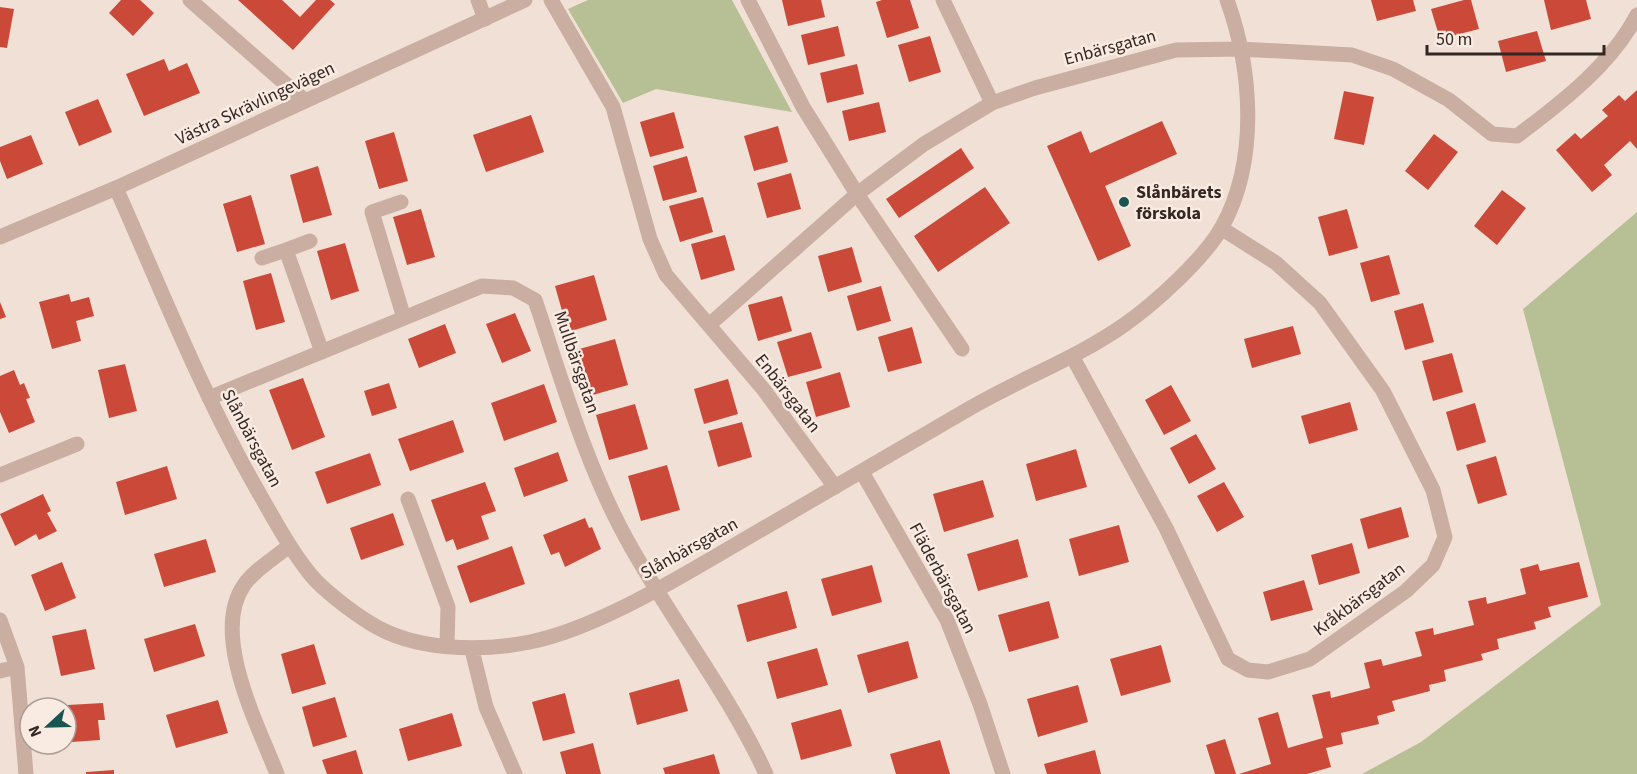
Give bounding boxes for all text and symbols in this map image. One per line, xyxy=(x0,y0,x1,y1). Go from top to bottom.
scale bar xyxy=(1427,18,1604,56)
street label: Enbärsgatan xyxy=(1061,23,1159,72)
text: 50 m xyxy=(1436,27,1472,52)
street label: Västra Skrävlingevägen xyxy=(172,56,339,151)
place label: Slånbärets förskola xyxy=(1136,180,1221,226)
marker: Slånbärets förskola xyxy=(1117,195,1131,209)
street label: Mullbärsgatan xyxy=(547,308,606,417)
street label: Enbärsgatan xyxy=(749,349,826,438)
street label: Slånbärsgatan xyxy=(215,385,288,492)
street label: Slånbärsgatan xyxy=(636,511,742,586)
street label: Fläderbärsgatan xyxy=(903,518,982,638)
street label: Kråkbärsgatan xyxy=(1308,557,1410,642)
north arrow xyxy=(18,696,78,756)
text: N xyxy=(23,722,47,740)

